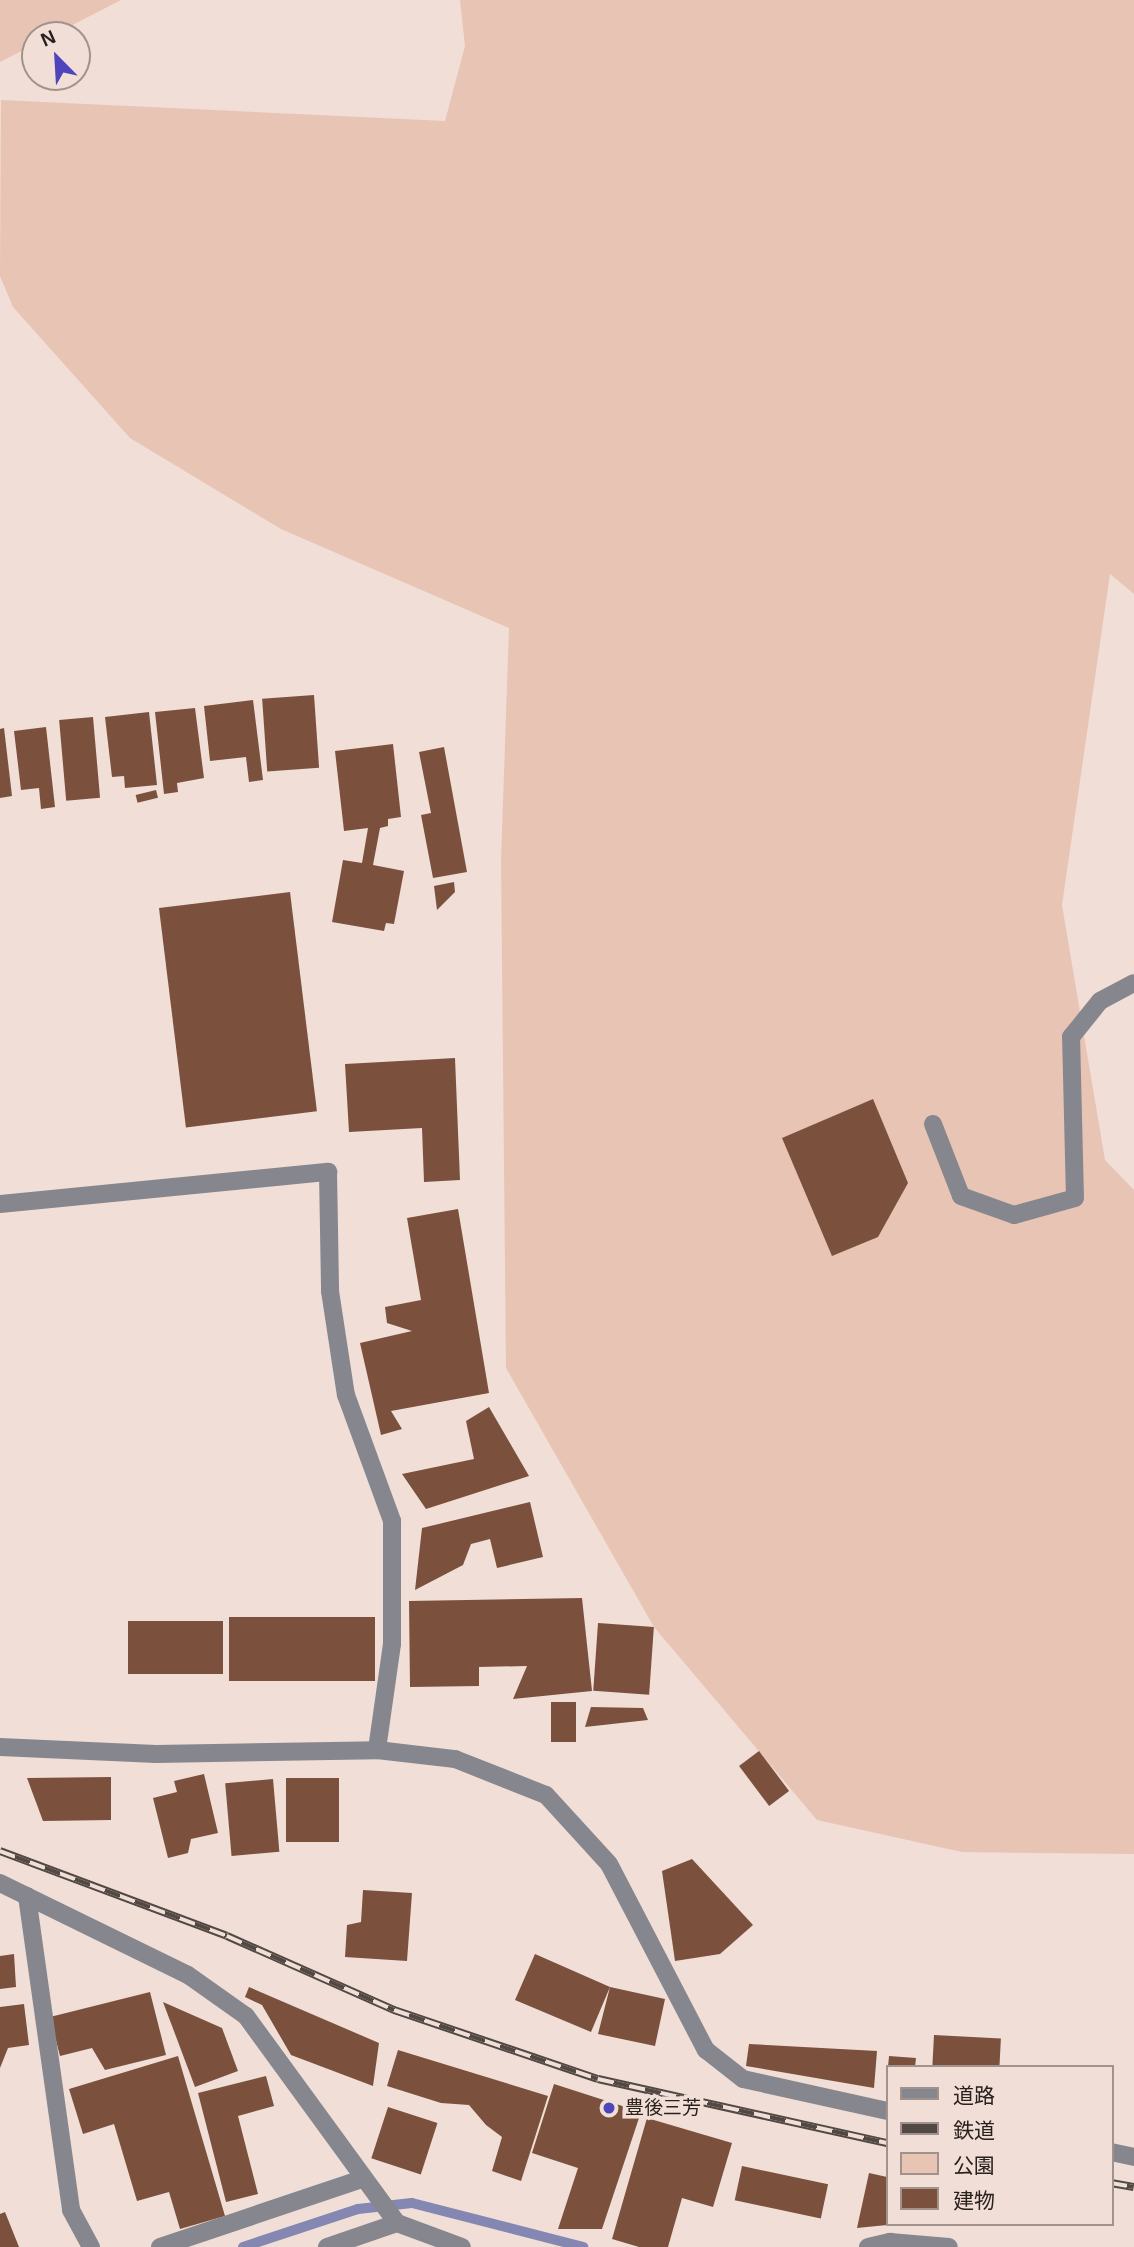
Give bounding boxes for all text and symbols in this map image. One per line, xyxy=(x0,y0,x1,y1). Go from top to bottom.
north arrow xyxy=(21,21,91,91)
text: N xyxy=(38,26,59,51)
legend xyxy=(886,2065,1113,2226)
text: 道路 xyxy=(953,2084,995,2107)
place label: 豊後三芳 xyxy=(625,2097,701,2119)
marker: 豊後三芳 xyxy=(599,2098,619,2118)
text: 鉄道 xyxy=(953,2119,995,2142)
text: 公園 xyxy=(953,2154,995,2177)
text: 建物 xyxy=(953,2189,995,2212)

